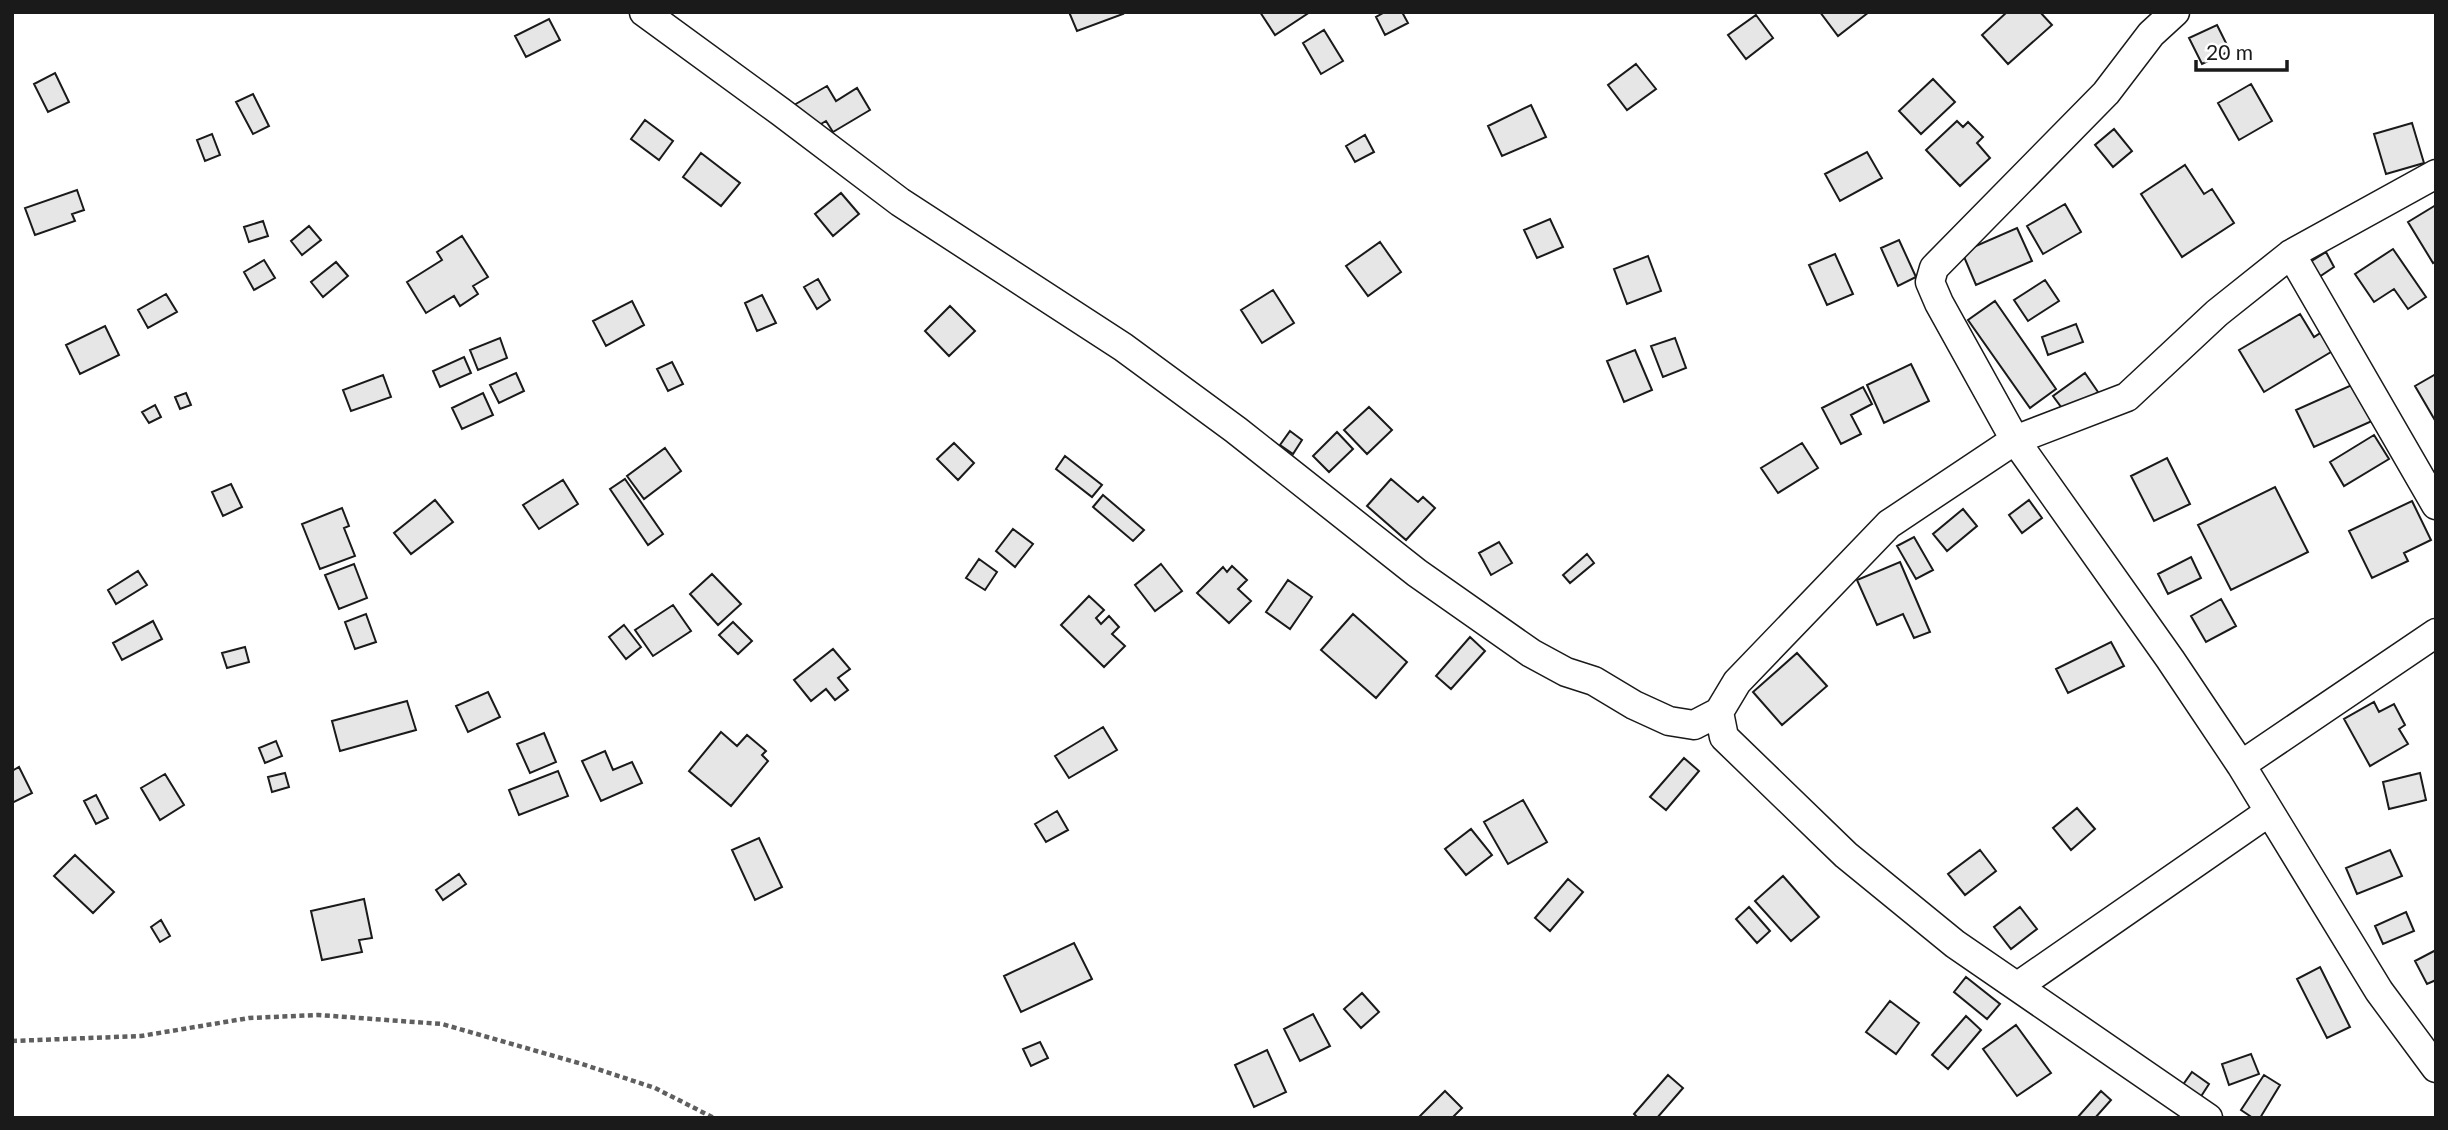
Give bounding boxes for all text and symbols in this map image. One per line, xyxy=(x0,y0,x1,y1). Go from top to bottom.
scale bar xyxy=(2196,28,2287,72)
text: 20 m xyxy=(2206,39,2253,64)

